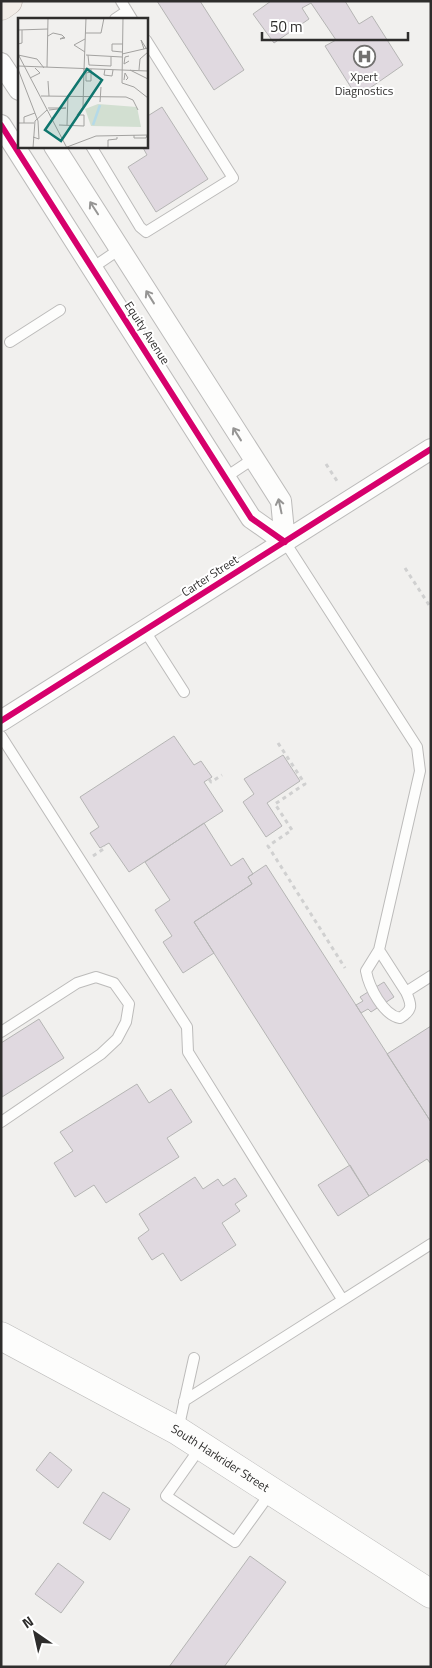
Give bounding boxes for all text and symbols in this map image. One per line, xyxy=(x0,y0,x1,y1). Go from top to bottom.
scale bar xyxy=(262,10,408,42)
text: 50 m xyxy=(270,15,303,38)
inset map xyxy=(18,18,148,148)
hospital icon: Xpert Diagnostics xyxy=(352,44,376,68)
place label: Xpert Diagnostics xyxy=(335,67,394,100)
one-way arrow xyxy=(89,202,99,216)
one-way arrow xyxy=(145,290,156,304)
street label: Equity Avenue xyxy=(120,297,175,368)
one-way arrow xyxy=(232,428,242,442)
one-way arrow xyxy=(275,499,284,515)
street label: Carter Street xyxy=(177,550,243,601)
street label: South Harkrider Street xyxy=(168,1419,274,1497)
north arrow xyxy=(10,1608,60,1658)
text: N xyxy=(18,1610,37,1633)

